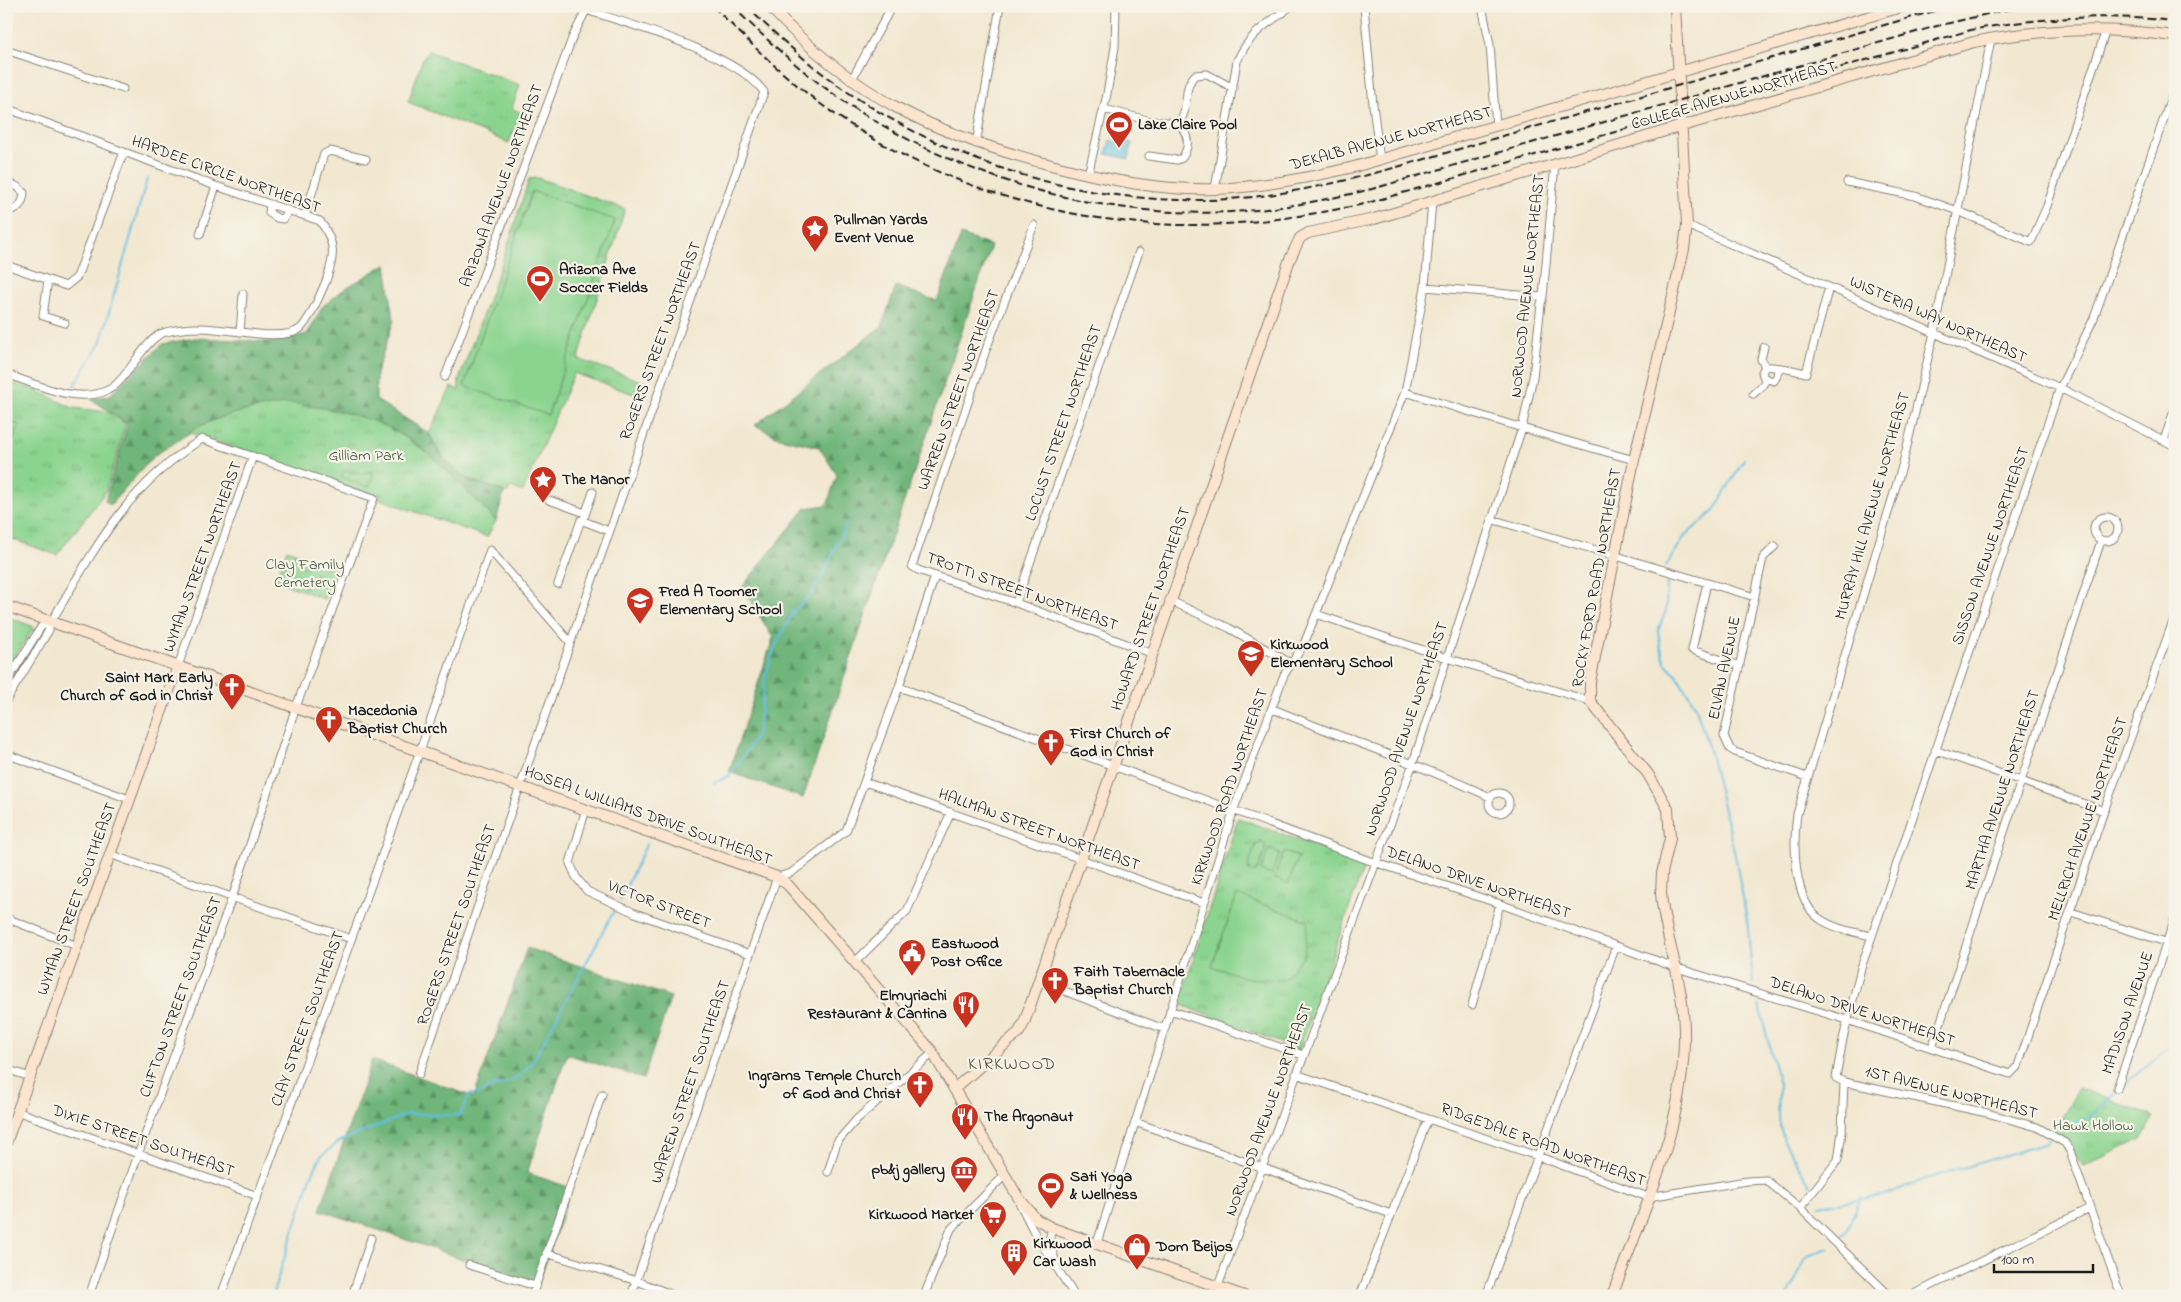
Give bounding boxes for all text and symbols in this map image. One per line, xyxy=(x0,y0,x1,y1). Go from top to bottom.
street label: COLLEGE AVENUE NORTHEAST xyxy=(1629,55,1839,137)
street label: ARIZONA AVENUE NORTHEAST xyxy=(454,81,550,291)
street label: DEKALB AVENUE NORTHEAST xyxy=(1286,100,1495,178)
sports icon: Lake Claire Pool xyxy=(1104,110,1134,149)
place label: Lake Claire Pool xyxy=(1138,113,1237,137)
street label: HARDEE CIRCLE NORTHEAST xyxy=(128,130,324,220)
street label: NORWOOD AVENUE NORTHEAST xyxy=(1504,173,1552,399)
place label: Pullman Yards Event Venue xyxy=(834,208,928,250)
place icon: Pullman Yards Event Venue xyxy=(800,214,830,253)
street label: ROGERS STREET NORTHEAST xyxy=(614,238,708,444)
place label: Arizona Ave Soccer Fields xyxy=(559,258,648,300)
sports icon: Arizona Ave Soccer Fields xyxy=(525,264,555,303)
street label: WISTERIA WAY NORTHEAST xyxy=(1845,270,2031,370)
street label: WARREN STREET NORTHEAST xyxy=(911,286,1007,494)
street label: LOCUST STREET NORTHEAST xyxy=(1019,322,1109,524)
street label: MURRAY HILL AVENUE NORTHEAST xyxy=(1829,389,1917,623)
park label: Gilliam Park xyxy=(328,444,405,468)
street label: SISSON AVENUE NORTHEAST xyxy=(1946,444,2036,648)
street label: WYMAN STREET NORTHEAST xyxy=(157,458,249,656)
place icon: The Manor xyxy=(528,465,558,504)
street label: ROCKY FORD ROAD NORTHEAST xyxy=(1566,466,1628,690)
place label: The Manor xyxy=(562,468,630,492)
street label: HOWARD STREET NORTHEAST xyxy=(1105,504,1197,714)
street label: TROTTI STREET NORTHEAST xyxy=(923,546,1121,638)
park label: Clay Family Cemetery xyxy=(266,553,345,595)
place label: Fred A Toomer Elementary School xyxy=(658,580,782,623)
school or university icon: Fred A Toomer Elementary School xyxy=(625,586,655,625)
street label: ELVAN AVENUE xyxy=(1702,614,1748,722)
street label: NORWOOD AVENUE NORTHEAST xyxy=(1359,619,1455,839)
place label: Kirkwood Elementary School xyxy=(1270,633,1393,676)
school or university icon: Kirkwood Elementary School xyxy=(1236,639,1266,678)
place label: Saint Mark Early Church of God in Christ xyxy=(60,666,214,708)
church icon: Saint Mark Early Church of God in Christ xyxy=(217,672,247,711)
street label: KIRKWOOD ROAD NORTHEAST xyxy=(1185,685,1275,889)
street label: MARTHA AVENUE NORTHEAST xyxy=(1959,687,2047,893)
place label: Macedonia Baptist Church xyxy=(347,699,447,741)
church icon: Macedonia Baptist Church xyxy=(314,705,344,744)
street label: MELLRICH AVENUE NORTHEAST xyxy=(2042,714,2134,924)
place label: First Church of God in Christ xyxy=(1069,722,1171,764)
church icon: First Church of God in Christ xyxy=(1036,728,1066,767)
street label: HOSEA L WILLIAMS DRIVE SOUTHEAST xyxy=(521,760,775,872)
street label: HALLMAN STREET NORTHEAST xyxy=(935,782,1143,878)
street label: WYMAN STREET SOUTHEAST xyxy=(31,799,123,999)
street label: ROGERS STREET SOUTHEAST xyxy=(411,821,503,1029)
street label: DELANO DRIVE NORTHEAST xyxy=(1382,840,1574,926)
street label: VICTOR STREET xyxy=(603,874,714,936)
street label: CLIFTON STREET SOUTHEAST xyxy=(133,893,229,1101)
street label: CLAY STREET SOUTHEAST xyxy=(265,928,351,1110)
place label: Eastwood Post Office xyxy=(931,932,1003,974)
public building icon: Eastwood Post Office xyxy=(897,938,927,977)
street label: MADISON AVENUE xyxy=(2096,948,2160,1078)
place label: Faith Tabernacle Baptist Church xyxy=(1073,960,1186,1002)
church icon: Faith Tabernacle Baptist Church xyxy=(1040,966,1070,1005)
street label: DELANO DRIVE NORTHEAST xyxy=(1765,970,1958,1053)
street label: WARREN STREET SOUTHEAST xyxy=(645,977,737,1187)
place label: Elmyriachi Restaurant & Cantina xyxy=(806,984,947,1026)
restaurant icon: Elmyriachi Restaurant & Cantina xyxy=(951,990,981,1029)
street label: NORWOOD AVENUE NORTHEAST xyxy=(1219,1000,1319,1220)
district label: KIRKWOOD xyxy=(968,1052,1056,1078)
street label: 1ST AVENUE NORTHEAST xyxy=(1862,1060,2040,1126)
place label: Ingrams Temple Church of God and Christ xyxy=(748,1064,902,1106)
church icon: Ingrams Temple Church of God and Christ xyxy=(905,1070,935,1109)
street label: RIDGEDALE ROAD NORTHEAST xyxy=(1437,1097,1649,1193)
street label: DIXIE STREET SOUTHEAST xyxy=(48,1098,237,1184)
restaurant icon: The Argonaut xyxy=(950,1102,980,1141)
place label: The Argonaut xyxy=(984,1105,1074,1130)
park label: Hawk Hollow xyxy=(2053,1114,2133,1138)
museum icon: pb&j gallery xyxy=(949,1155,979,1194)
place label: pb&j gallery xyxy=(872,1158,945,1183)
place label: Sati Yoga & Wellness xyxy=(1069,1165,1138,1207)
sports icon: Sati Yoga & Wellness xyxy=(1036,1171,1066,1210)
supermarket icon: Kirkwood Market xyxy=(978,1200,1008,1239)
place label: Kirkwood Market xyxy=(869,1203,975,1227)
place label: Kirkwood Car Wash xyxy=(1033,1232,1097,1274)
shop icon: Dom Beijos xyxy=(1122,1232,1152,1271)
place label: Dom Beijos xyxy=(1155,1235,1233,1259)
building icon: Kirkwood Car Wash xyxy=(999,1238,1029,1277)
scale bar xyxy=(1994,1242,2092,1274)
text: 100 m xyxy=(2001,1249,2034,1271)

